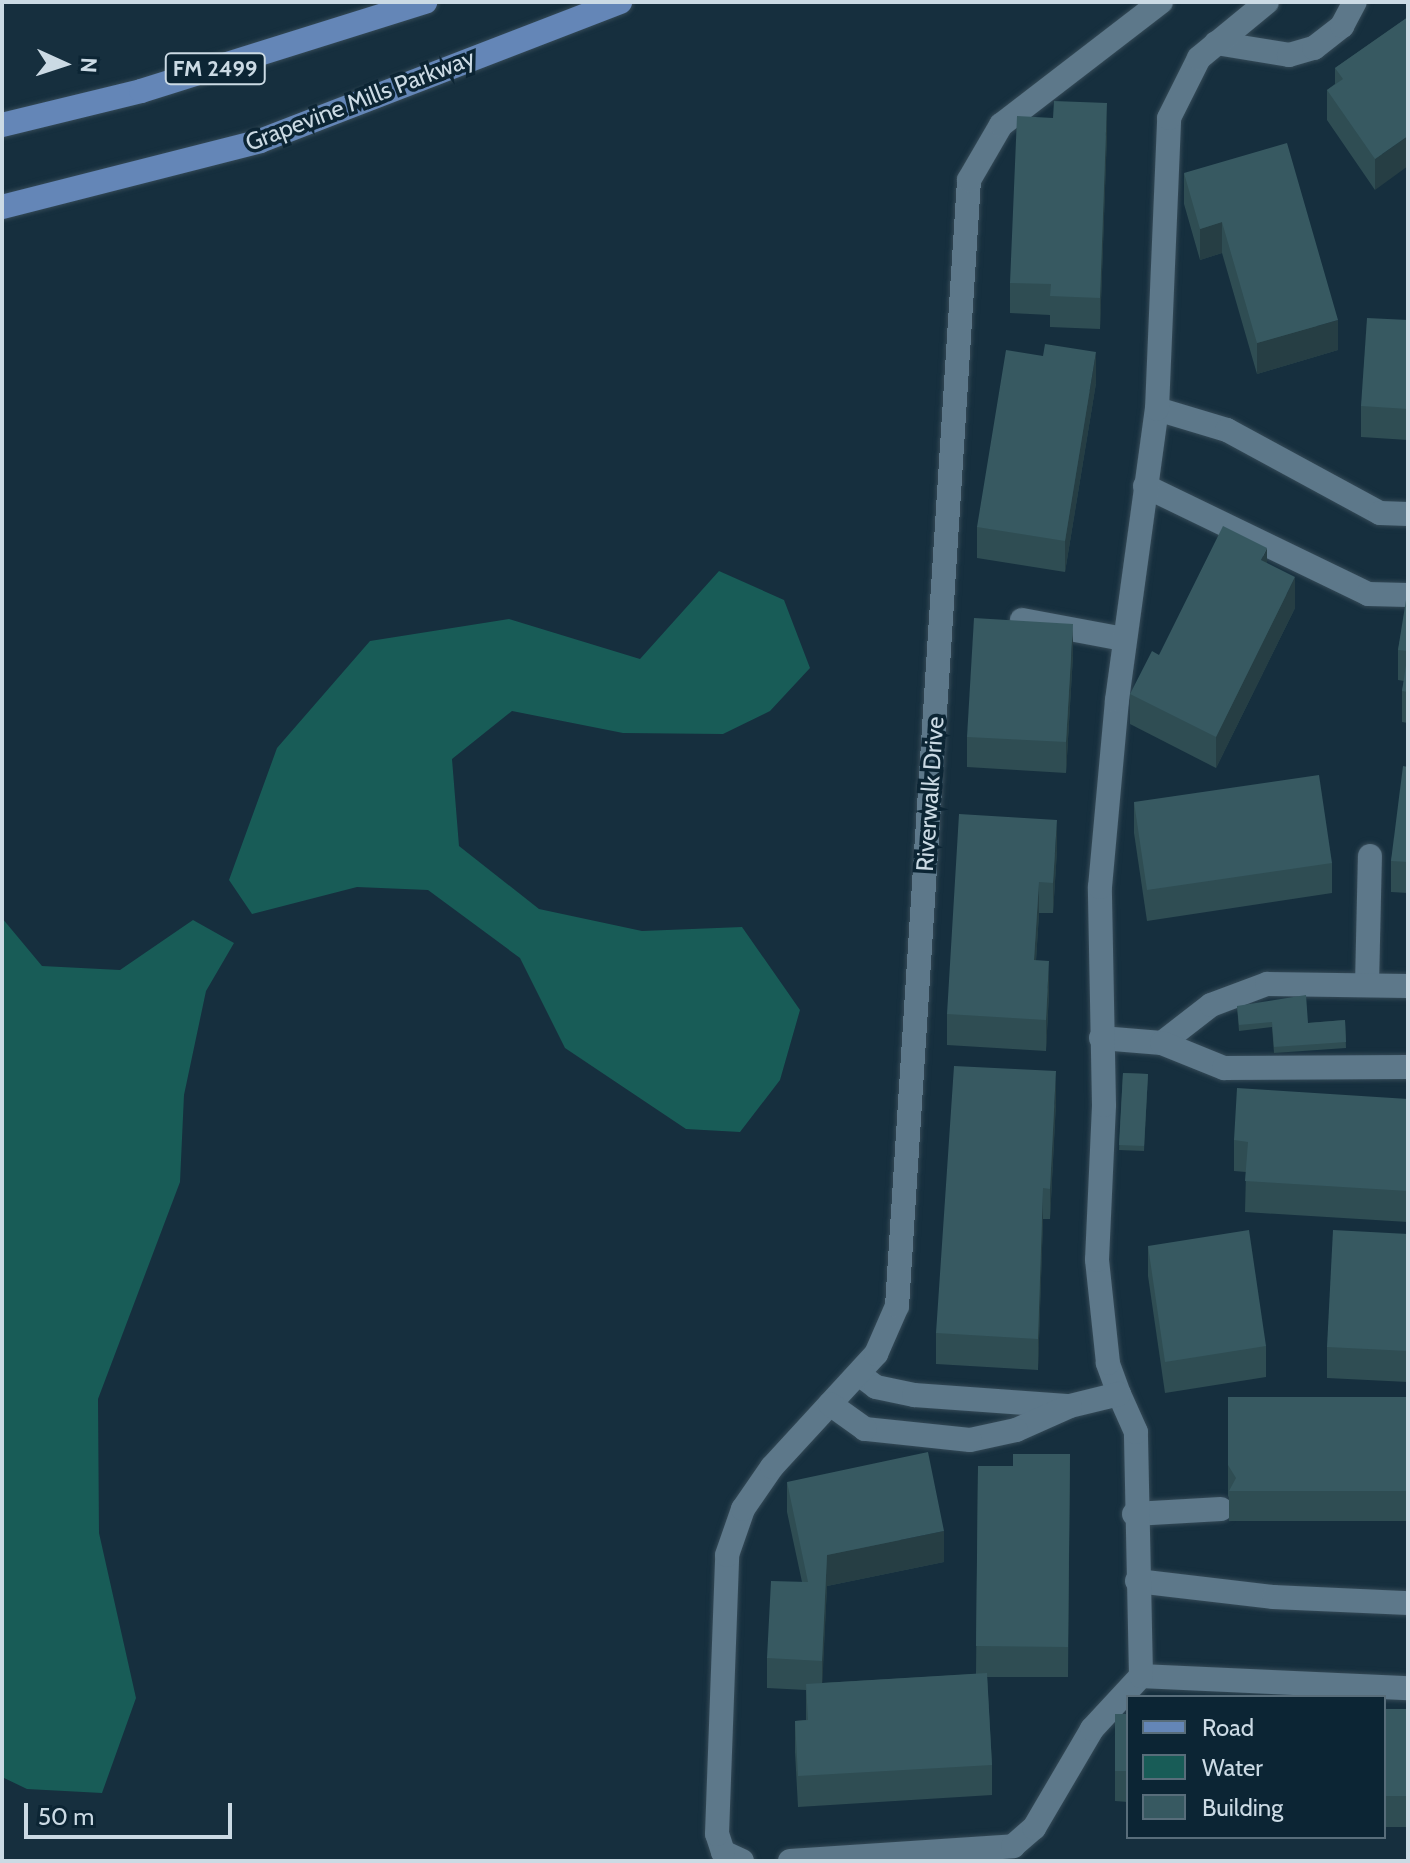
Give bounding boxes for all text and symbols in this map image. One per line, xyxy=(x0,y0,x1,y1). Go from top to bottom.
north arrow xyxy=(24,24,104,104)
street label: Grapevine Mills Parkway xyxy=(241,43,479,157)
road number: FM 2499 xyxy=(163,51,267,87)
text: N xyxy=(75,57,102,74)
street label: Riverwalk Drive xyxy=(910,716,950,872)
legend xyxy=(1126,1695,1386,1839)
text: Road xyxy=(1202,1713,1254,1742)
text: Water xyxy=(1202,1753,1263,1782)
scale bar xyxy=(28,1787,236,1837)
text: Building xyxy=(1202,1793,1283,1822)
text: 50 m xyxy=(38,1802,94,1831)

